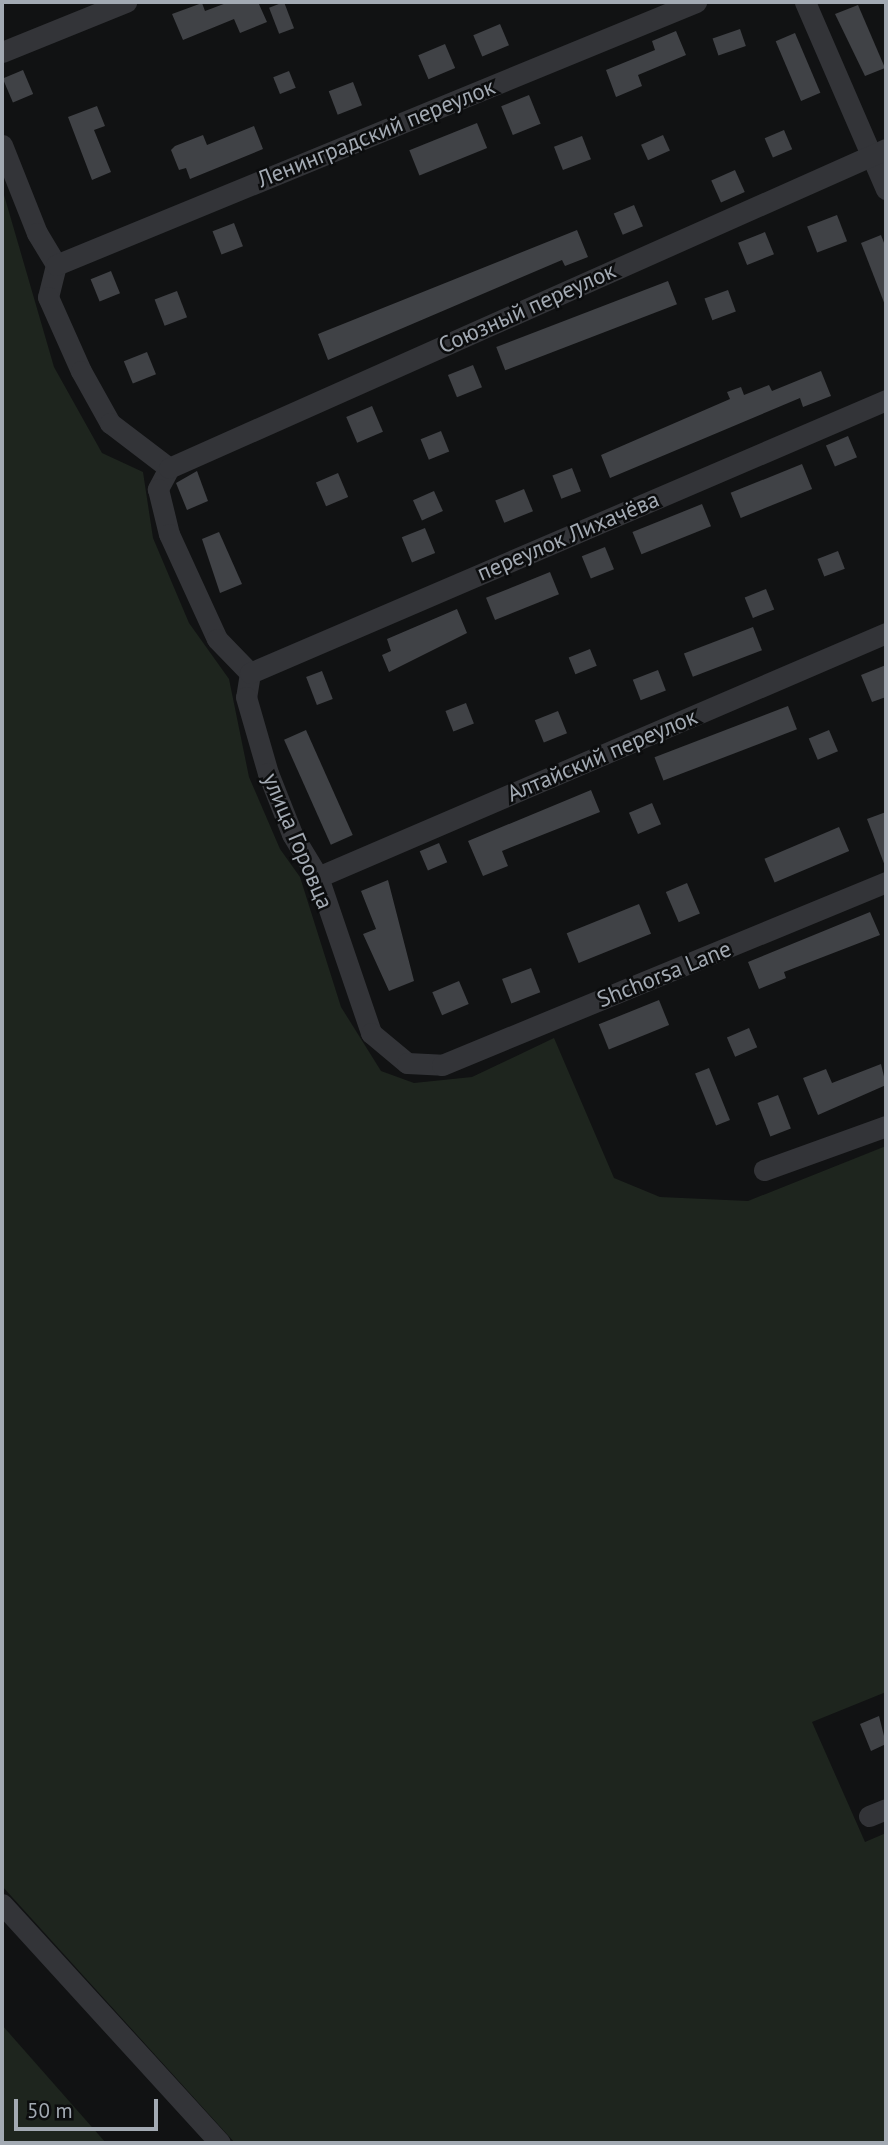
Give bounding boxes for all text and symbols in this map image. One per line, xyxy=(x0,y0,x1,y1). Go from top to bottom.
street label: Ленинградский переулок xyxy=(253,73,499,193)
street label: Союзный переулок xyxy=(434,257,620,359)
street label: переулок Лихачёва xyxy=(473,485,663,587)
street label: Алтайский переулок xyxy=(503,703,701,807)
street label: улица Горовца xyxy=(257,769,339,913)
street label: Shchorsa Lane xyxy=(593,935,735,1013)
scale bar xyxy=(18,2086,161,2130)
text: 50 m xyxy=(27,2097,73,2124)

